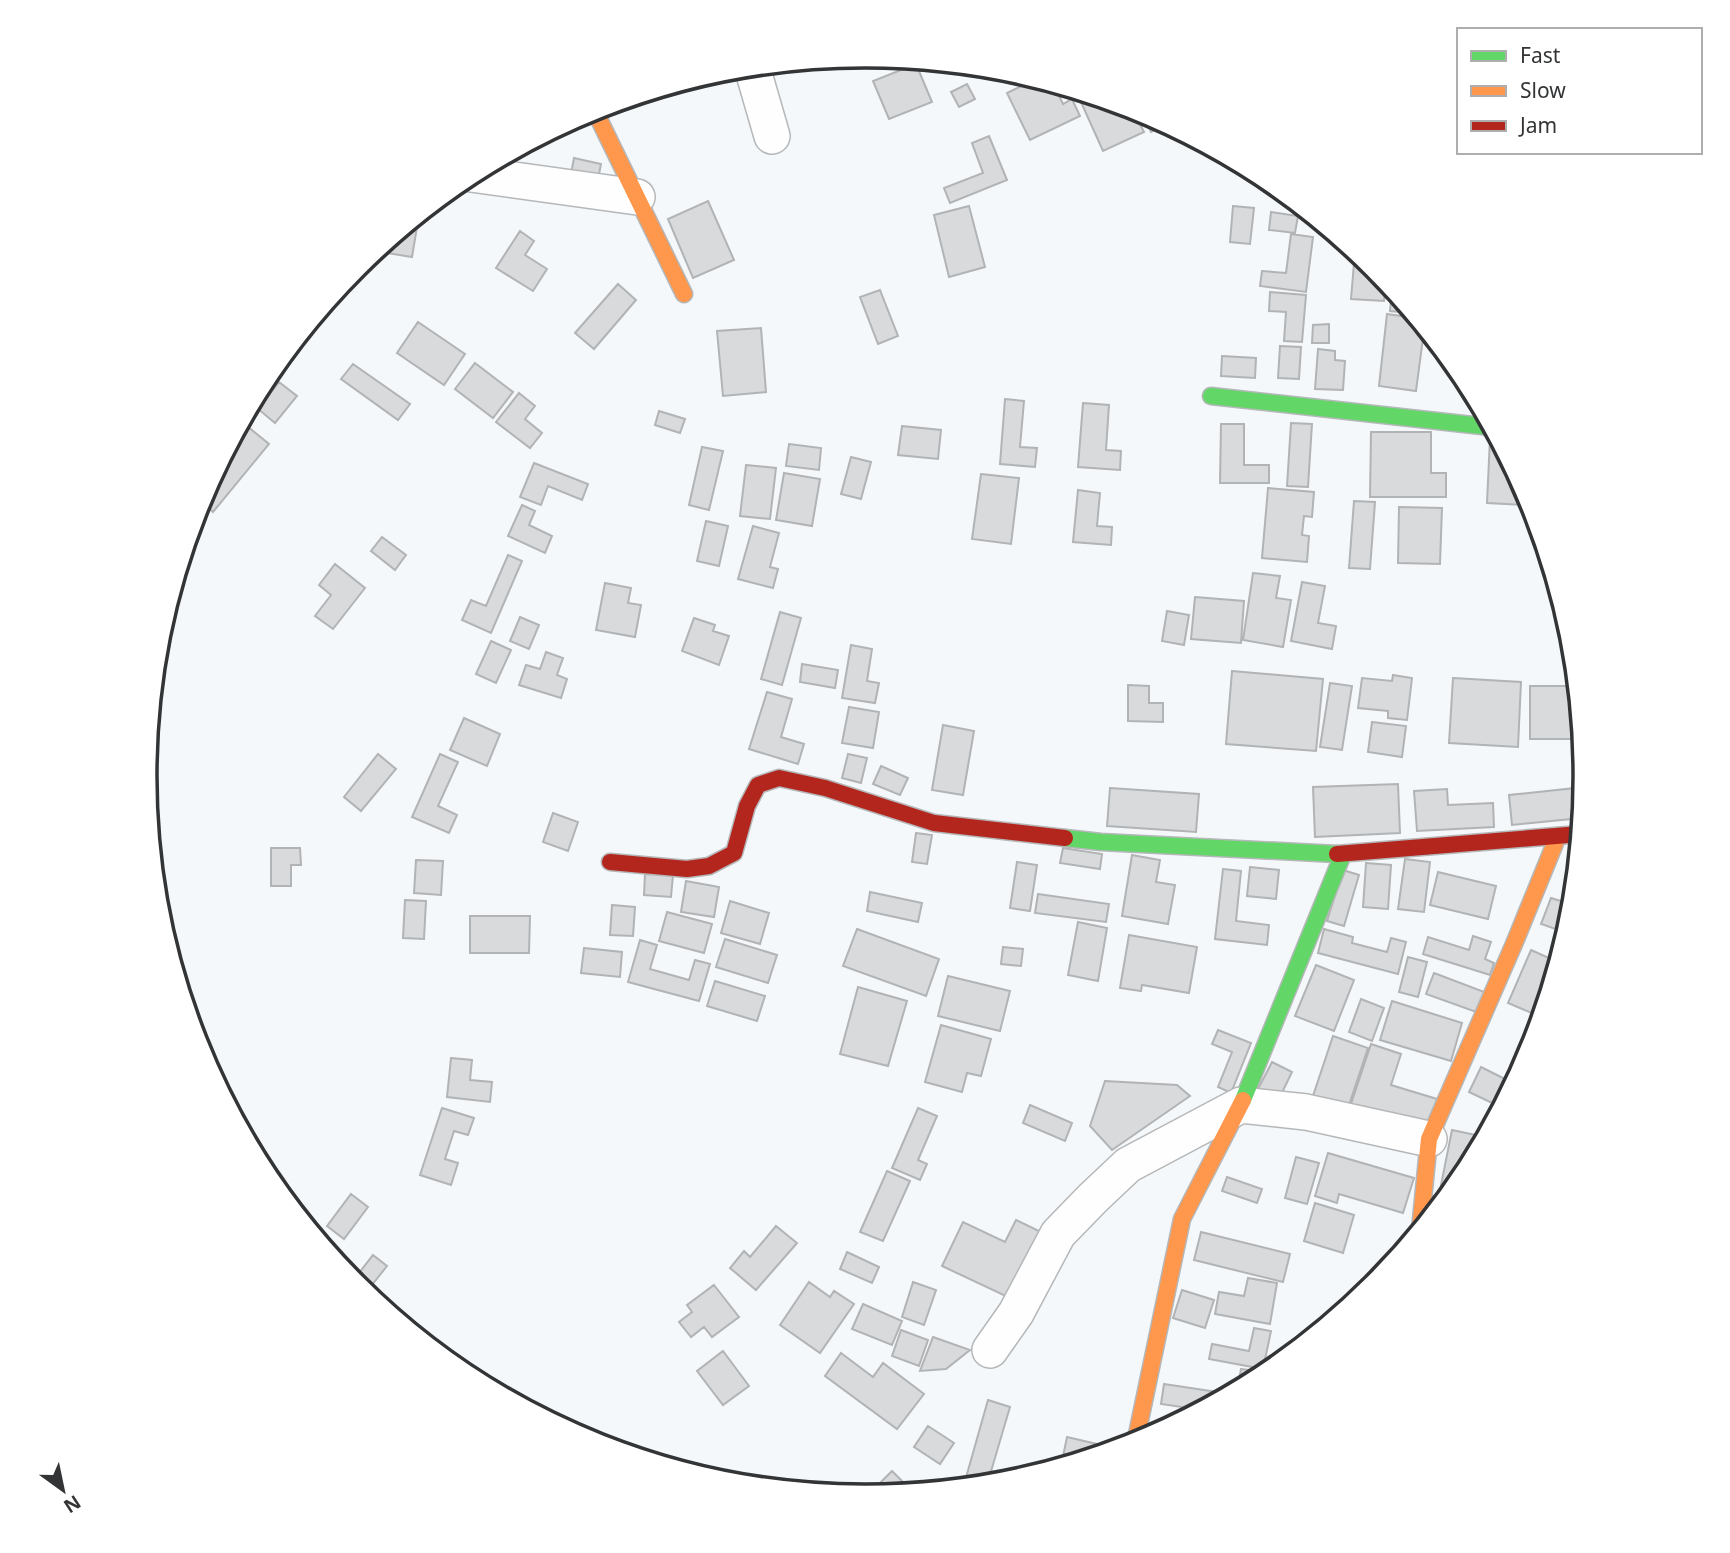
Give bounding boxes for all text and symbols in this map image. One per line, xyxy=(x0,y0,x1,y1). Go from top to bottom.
legend xyxy=(1457,28,1702,154)
text: Fast xyxy=(1520,41,1561,69)
text: Slow xyxy=(1520,76,1566,104)
text: Jam xyxy=(1518,111,1557,139)
north arrow xyxy=(28,1455,98,1525)
text: N xyxy=(59,1489,86,1519)

